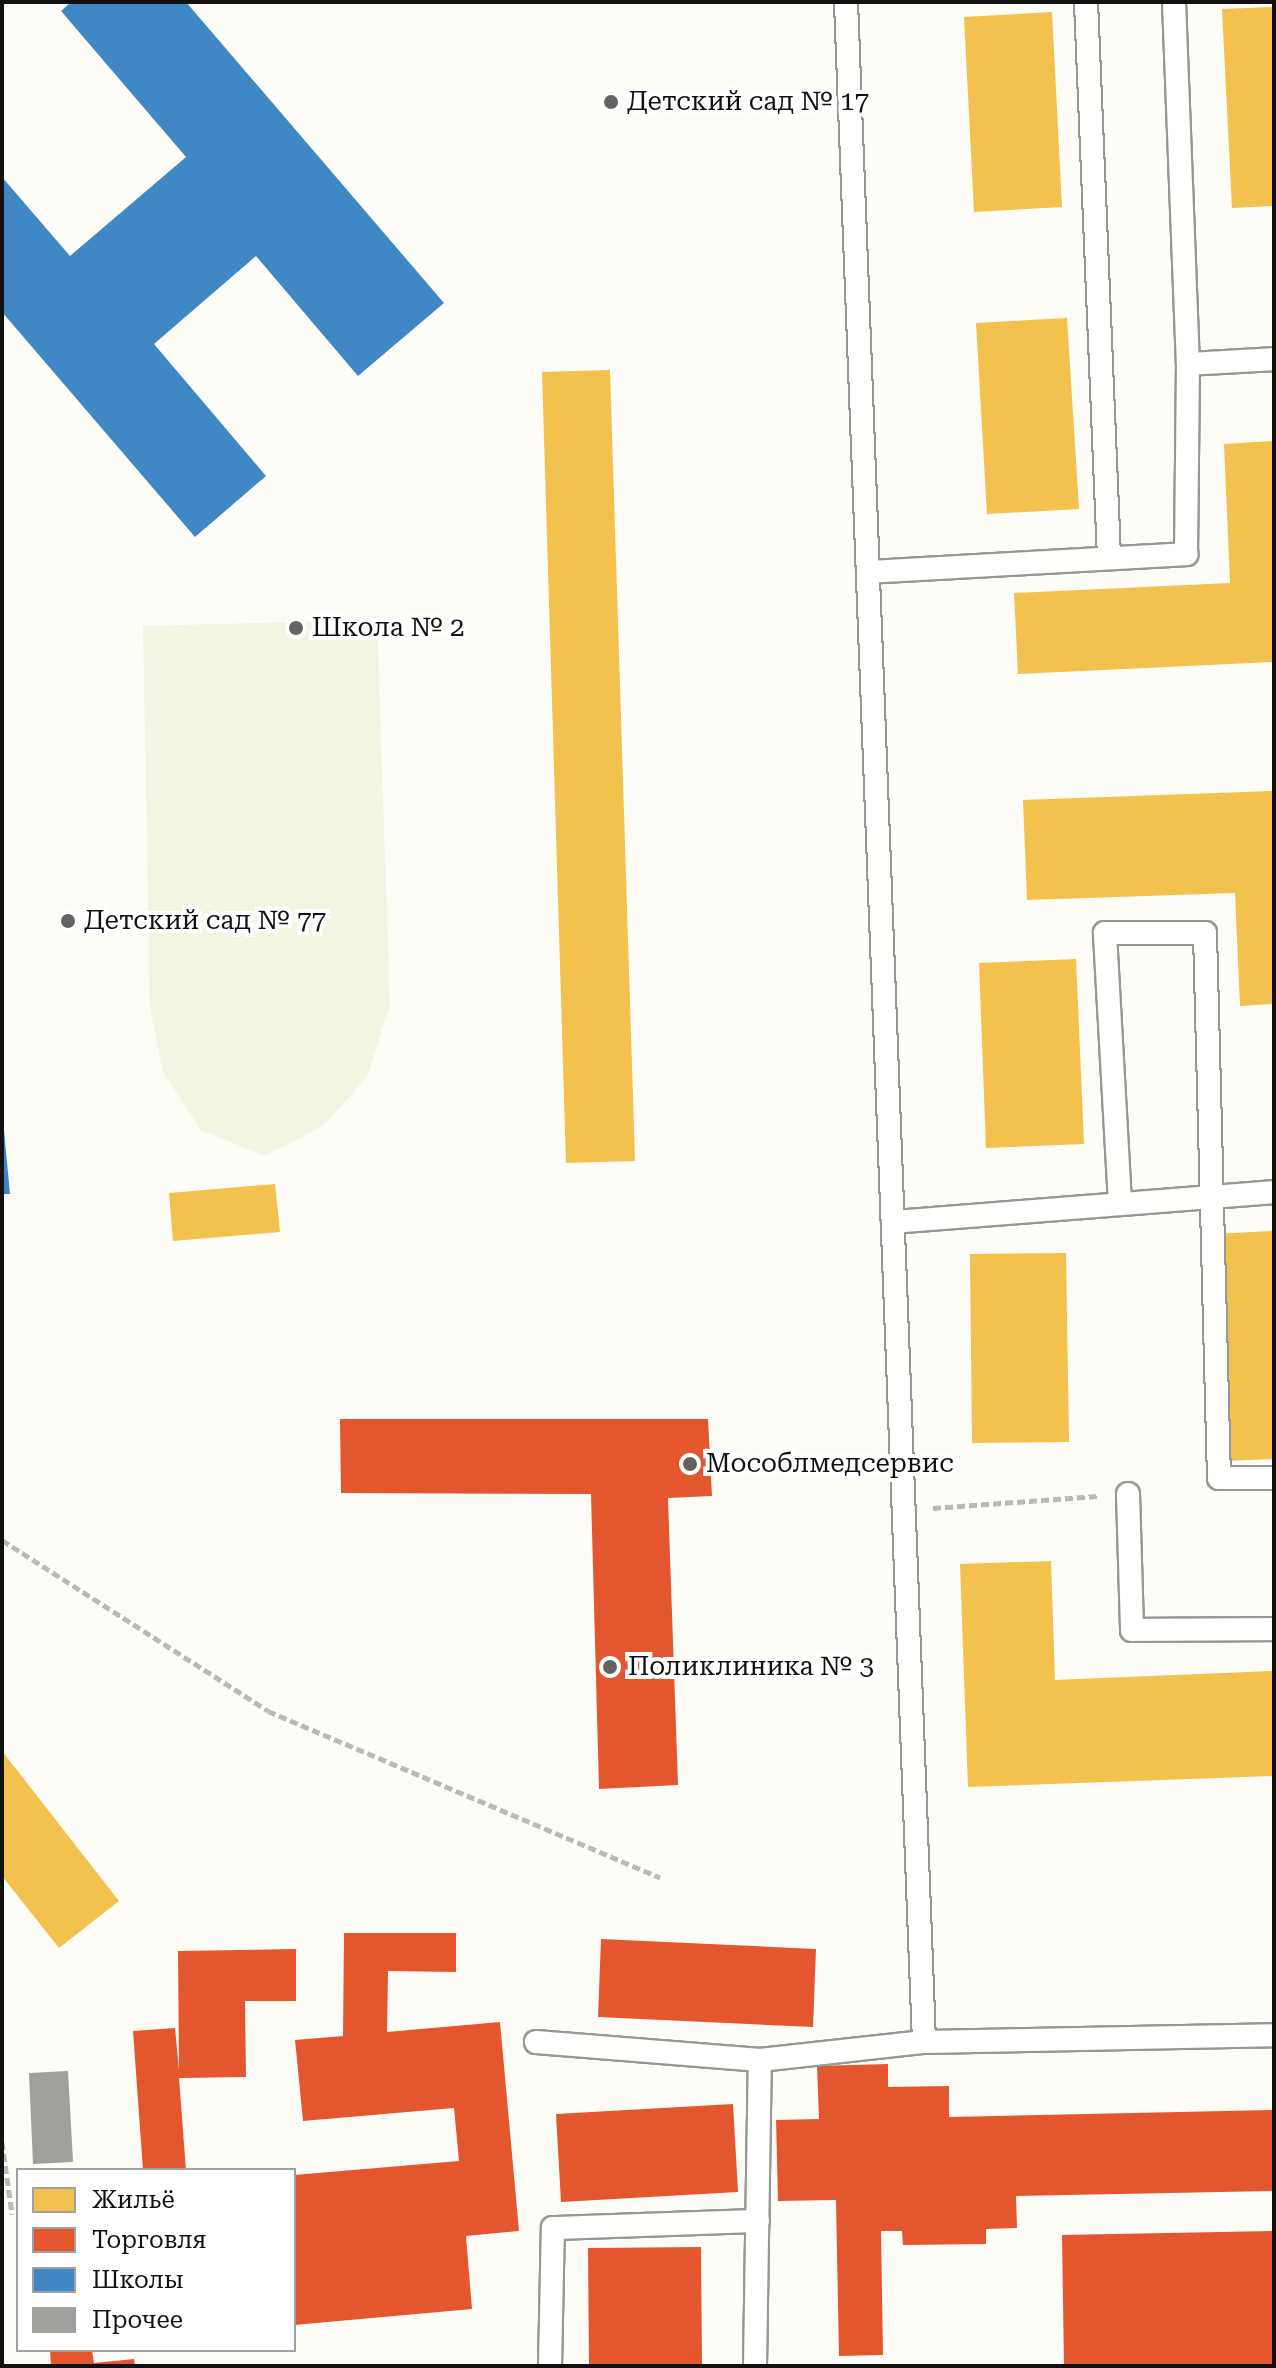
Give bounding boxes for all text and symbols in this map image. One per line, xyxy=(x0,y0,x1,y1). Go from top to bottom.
place label: Детский сад № 17 xyxy=(627,86,869,118)
marker: Детский сад № 17 xyxy=(602,93,620,111)
place label: Школа № 2 xyxy=(312,612,464,644)
marker: Школа № 2 xyxy=(287,619,305,637)
place label: Детский сад № 77 xyxy=(84,905,326,937)
marker: Детский сад № 77 xyxy=(59,912,77,930)
place label: Мособлмедсервис xyxy=(706,1448,954,1480)
marker: Мособлмедсервис xyxy=(681,1455,699,1473)
place label: Поликлиника № 3 xyxy=(628,1651,874,1683)
marker: Поликлиника № 3 xyxy=(599,1656,621,1678)
legend xyxy=(16,2168,296,2352)
text: Жильё xyxy=(92,2186,175,2214)
text: Торговля xyxy=(92,2226,206,2254)
text: Школы xyxy=(92,2266,184,2294)
text: Прочее xyxy=(92,2306,183,2334)

